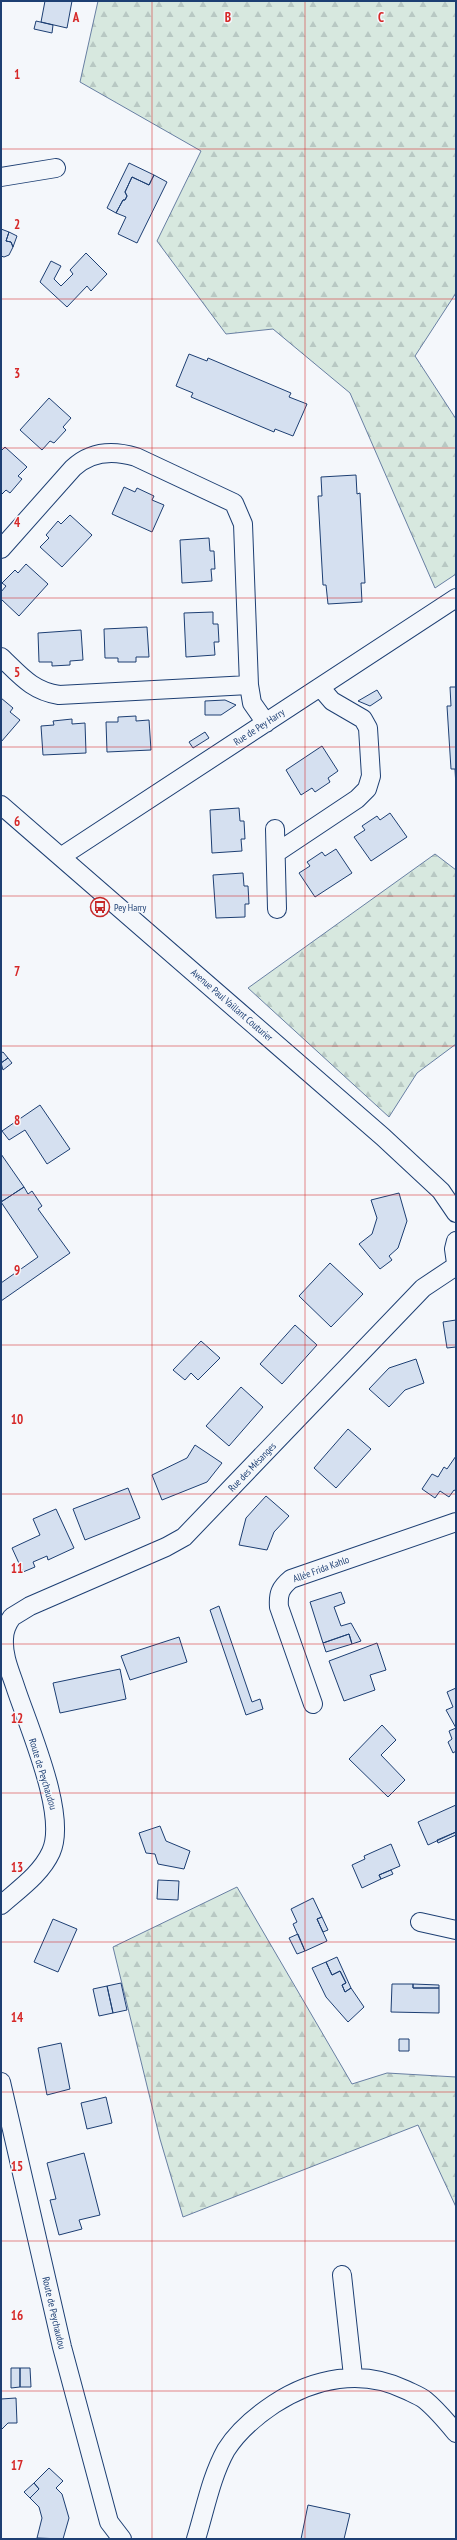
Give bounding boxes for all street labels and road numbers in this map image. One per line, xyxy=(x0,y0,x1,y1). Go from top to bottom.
street label: Rue de Pey Harry xyxy=(231,706,287,748)
street label: Avenue Paul Vaillant Couturier xyxy=(188,966,276,1044)
street label: Rue des Mésanges xyxy=(225,1439,279,1494)
street label: Allée Frida Kahlo xyxy=(291,1553,351,1585)
street label: Route de Peychaudou xyxy=(26,1737,60,1811)
street label: Route de Peychaudou xyxy=(39,2276,69,2350)

